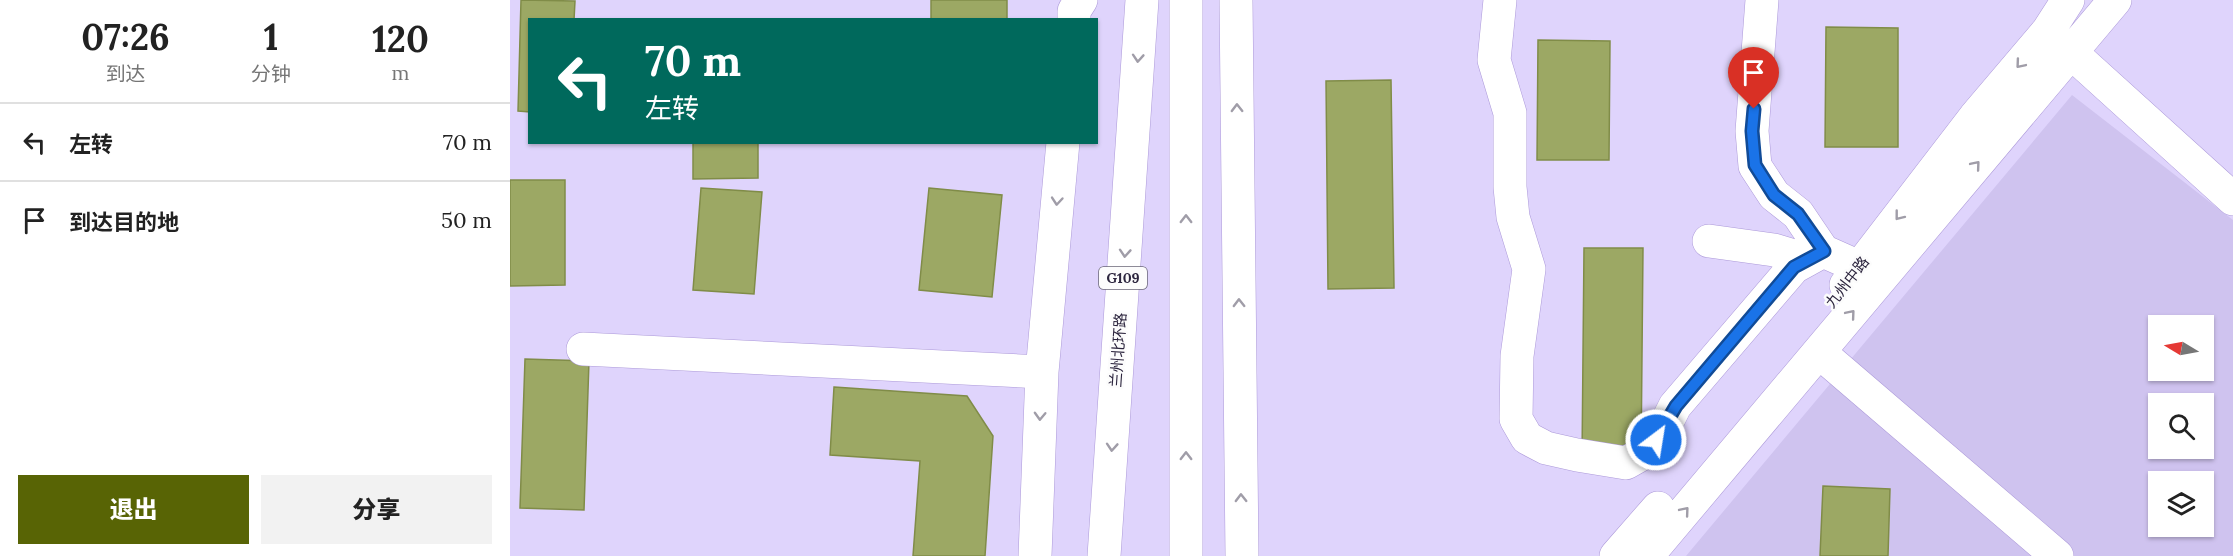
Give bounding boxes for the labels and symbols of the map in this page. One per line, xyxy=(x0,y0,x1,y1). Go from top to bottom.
pin xyxy=(1728,47,1779,109)
one-way arrow xyxy=(1132,54,1145,63)
one-way arrow xyxy=(2017,57,2028,68)
one-way arrow xyxy=(1231,103,1243,112)
one-way arrow xyxy=(1969,161,1980,172)
one-way arrow xyxy=(1051,196,1064,205)
one-way arrow xyxy=(1895,209,1906,220)
one-way arrow xyxy=(1180,214,1192,223)
one-way arrow xyxy=(1119,248,1132,257)
street label: 九州中路 xyxy=(1821,253,1873,311)
road number: G109 xyxy=(1099,267,1147,289)
one-way arrow xyxy=(1233,298,1245,307)
one-way arrow xyxy=(1844,310,1855,321)
street label: 兰州北环路 xyxy=(1106,312,1130,388)
north arrow xyxy=(2148,315,2214,381)
position arrow xyxy=(1624,408,1688,472)
one-way arrow xyxy=(1034,412,1047,421)
one-way arrow xyxy=(1105,443,1118,452)
one-way arrow xyxy=(1180,451,1192,460)
one-way arrow xyxy=(1235,493,1247,502)
one-way arrow xyxy=(1677,507,1688,518)

